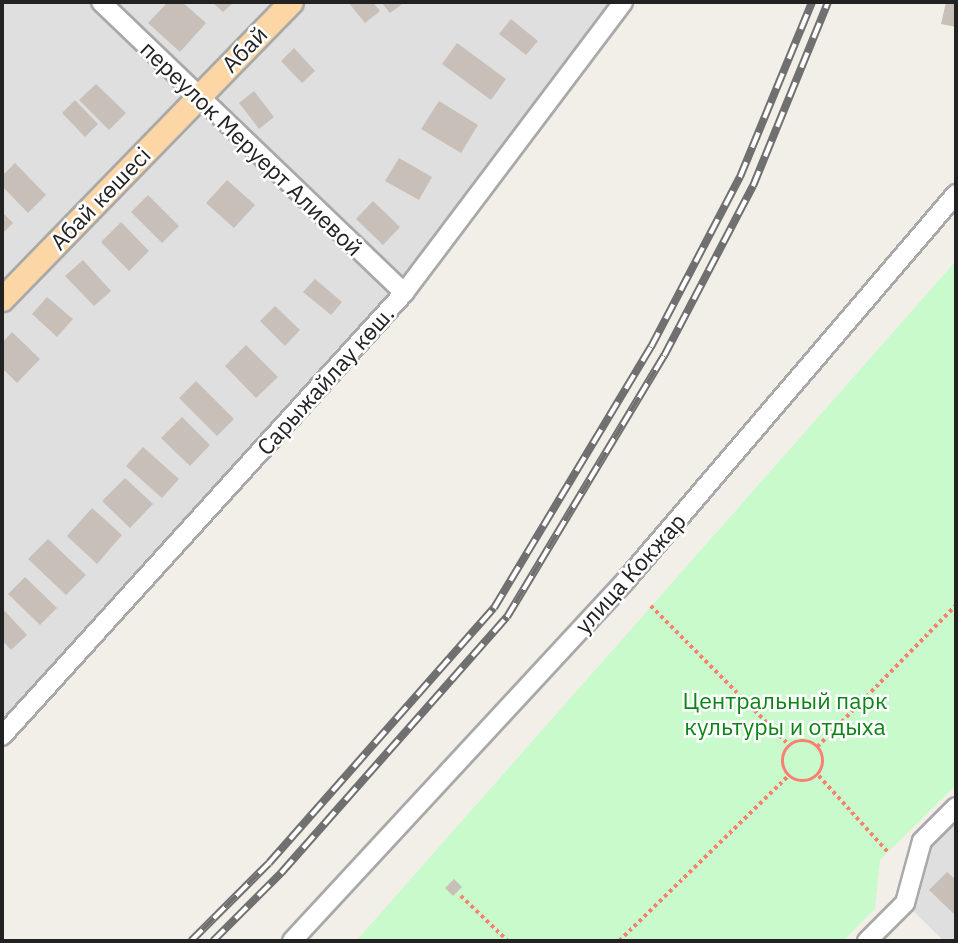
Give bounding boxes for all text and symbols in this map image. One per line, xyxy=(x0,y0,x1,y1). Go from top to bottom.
street label: Абай xyxy=(215,20,273,78)
street label: переулок Меруерт Алиевой xyxy=(135,35,369,261)
street label: Абай көшесі xyxy=(44,141,156,255)
street label: Сарыжайлау көш. xyxy=(251,300,399,460)
street label: улица Кокжар xyxy=(569,507,691,639)
park label: Центральный парк культуры и отдыха xyxy=(682,686,888,740)

